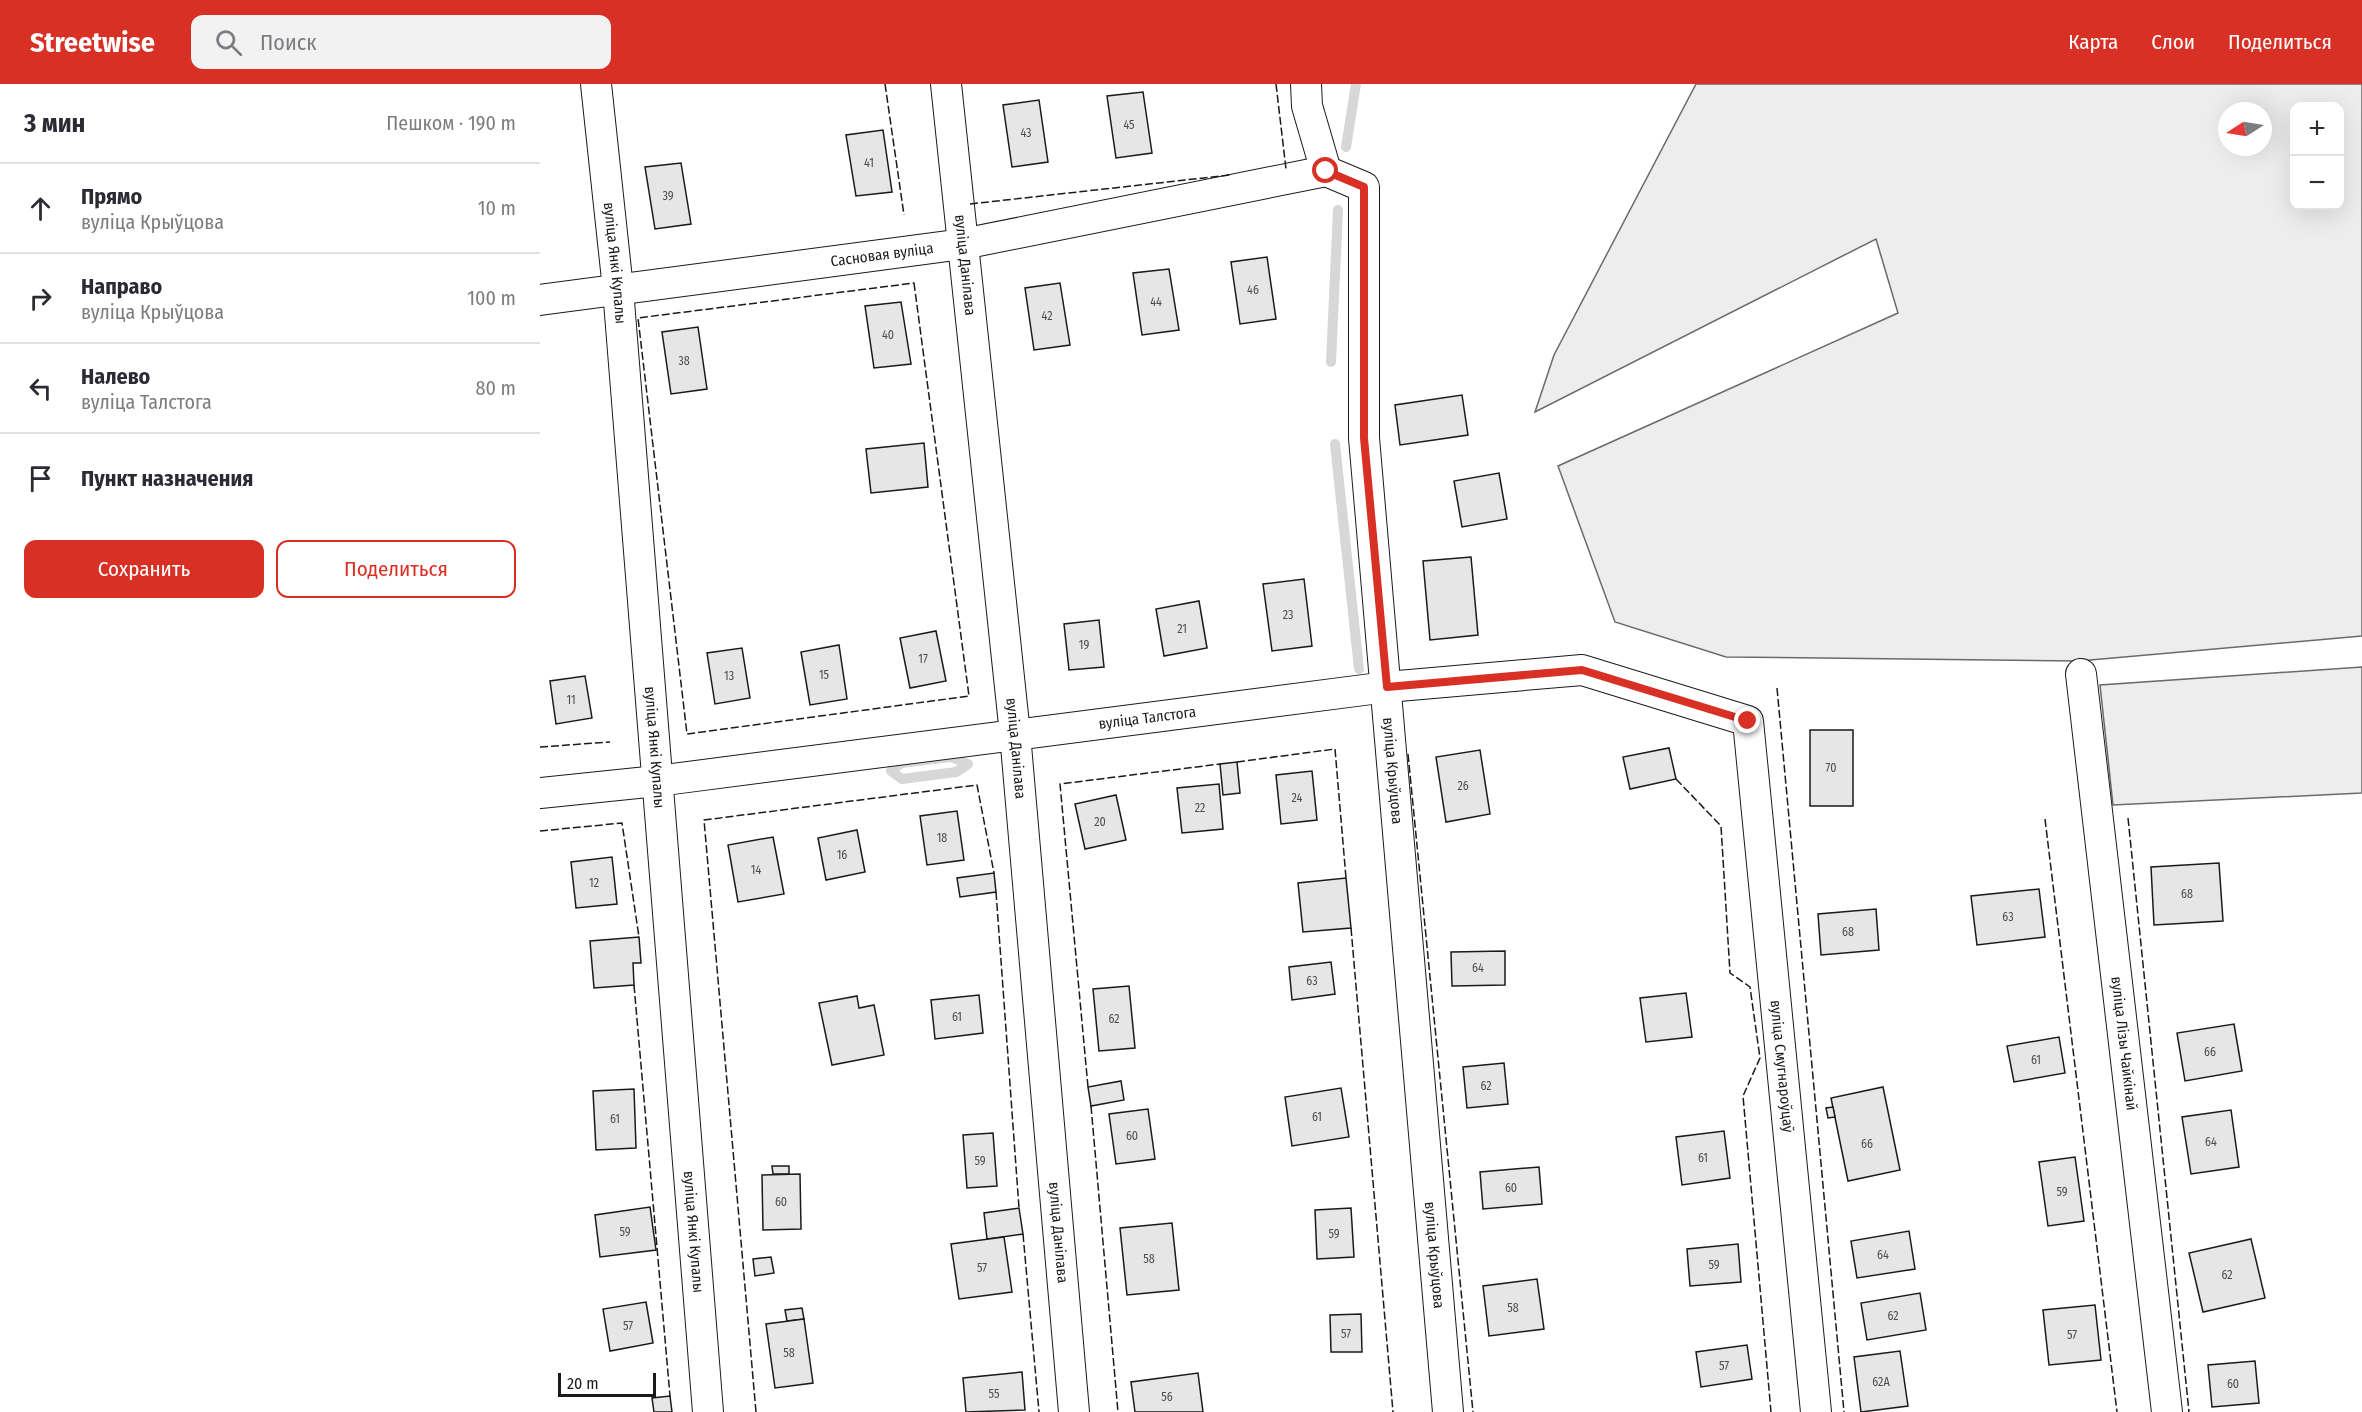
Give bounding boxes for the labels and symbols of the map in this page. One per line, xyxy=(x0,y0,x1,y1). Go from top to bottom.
north arrow xyxy=(2218,102,2272,156)
house number: 45 xyxy=(1123,118,1135,132)
house number: 43 xyxy=(1020,126,1032,140)
house number: 41 xyxy=(864,156,874,170)
route start xyxy=(1312,157,1338,183)
house number: 39 xyxy=(662,189,674,203)
street label: вуліца Янкі Купалы xyxy=(600,201,630,325)
street label: вуліца Данілава xyxy=(951,214,980,316)
street label: Сасновая вуліца xyxy=(829,239,935,270)
house number: 46 xyxy=(1247,283,1259,297)
house number: 44 xyxy=(1150,295,1162,309)
house number: 42 xyxy=(1042,309,1052,323)
house number: 40 xyxy=(882,328,894,342)
house number: 38 xyxy=(678,354,690,368)
house number: 23 xyxy=(1283,608,1293,622)
house number: 21 xyxy=(1177,622,1187,636)
house number: 19 xyxy=(1079,638,1089,652)
house number: 17 xyxy=(918,652,928,666)
house number: 15 xyxy=(819,668,830,682)
house number: 13 xyxy=(724,669,734,683)
street label: вуліца Янкі Купалы xyxy=(641,686,669,809)
house number: 11 xyxy=(566,693,576,707)
street label: вуліца Данілава xyxy=(1002,697,1030,800)
street label: вуліца Талстога xyxy=(1098,703,1197,733)
route end xyxy=(1734,707,1760,733)
street label: вуліца Крыўцова xyxy=(1379,717,1406,825)
house number: 70 xyxy=(1826,761,1836,775)
house number: 26 xyxy=(1457,779,1469,793)
house number: 24 xyxy=(1292,791,1303,805)
house number: 22 xyxy=(1195,801,1205,815)
house number: 20 xyxy=(1094,815,1106,829)
house number: 18 xyxy=(937,831,947,845)
house number: 16 xyxy=(837,848,847,862)
house number: 14 xyxy=(751,863,761,877)
house number: 12 xyxy=(589,876,599,890)
house number: 68 xyxy=(2181,887,2193,901)
house number: 63 xyxy=(2002,910,2014,924)
house number: 68 xyxy=(1842,925,1854,939)
house number: 64 xyxy=(1472,961,1484,975)
house number: 63 xyxy=(1306,974,1318,988)
street label: вуліца Лізы Чайкінай xyxy=(2107,975,2141,1112)
street label: вуліца Смугнароўцаў xyxy=(1767,999,1797,1134)
house number: 61 xyxy=(952,1010,962,1024)
house number: 62 xyxy=(1108,1012,1120,1026)
house number: 66 xyxy=(2204,1045,2216,1059)
house number: 61 xyxy=(2031,1053,2041,1067)
house number: 62 xyxy=(1480,1079,1492,1093)
house number: 61 xyxy=(1312,1110,1322,1124)
house number: 61 xyxy=(610,1112,620,1126)
house number: 60 xyxy=(1126,1129,1138,1143)
house number: 64 xyxy=(2205,1135,2217,1149)
house number: 66 xyxy=(1861,1137,1873,1151)
house number: 61 xyxy=(1698,1151,1708,1165)
house number: 59 xyxy=(974,1154,986,1168)
street label: вуліца Янкі Купалы xyxy=(680,1170,707,1294)
street label: вуліца Данілава xyxy=(1045,1181,1072,1284)
house number: 60 xyxy=(1505,1181,1517,1195)
house number: 59 xyxy=(2056,1185,2068,1199)
house number: 60 xyxy=(775,1195,787,1209)
street label: вуліца Крыўцова xyxy=(1421,1201,1448,1309)
house number: 59 xyxy=(619,1225,631,1239)
house number: 59 xyxy=(1328,1227,1340,1241)
house number: 64 xyxy=(1877,1248,1889,1262)
house number: 58 xyxy=(1143,1252,1155,1266)
house number: 59 xyxy=(1708,1258,1720,1272)
house number: 57 xyxy=(977,1261,987,1275)
house number: 62 xyxy=(2221,1268,2233,1282)
house number: 58 xyxy=(1507,1301,1519,1315)
house number: 62 xyxy=(1887,1309,1899,1323)
house number: 57 xyxy=(623,1319,633,1333)
house number: 57 xyxy=(1341,1327,1351,1341)
house number: 57 xyxy=(2067,1328,2077,1342)
house number: 58 xyxy=(783,1346,795,1360)
house number: 57 xyxy=(1719,1359,1729,1373)
scale bar xyxy=(558,1370,656,1398)
house number: 62А xyxy=(1872,1375,1890,1389)
house number: 60 xyxy=(2227,1377,2239,1391)
house number: 55 xyxy=(989,1387,1000,1401)
house number: 56 xyxy=(1161,1390,1173,1404)

